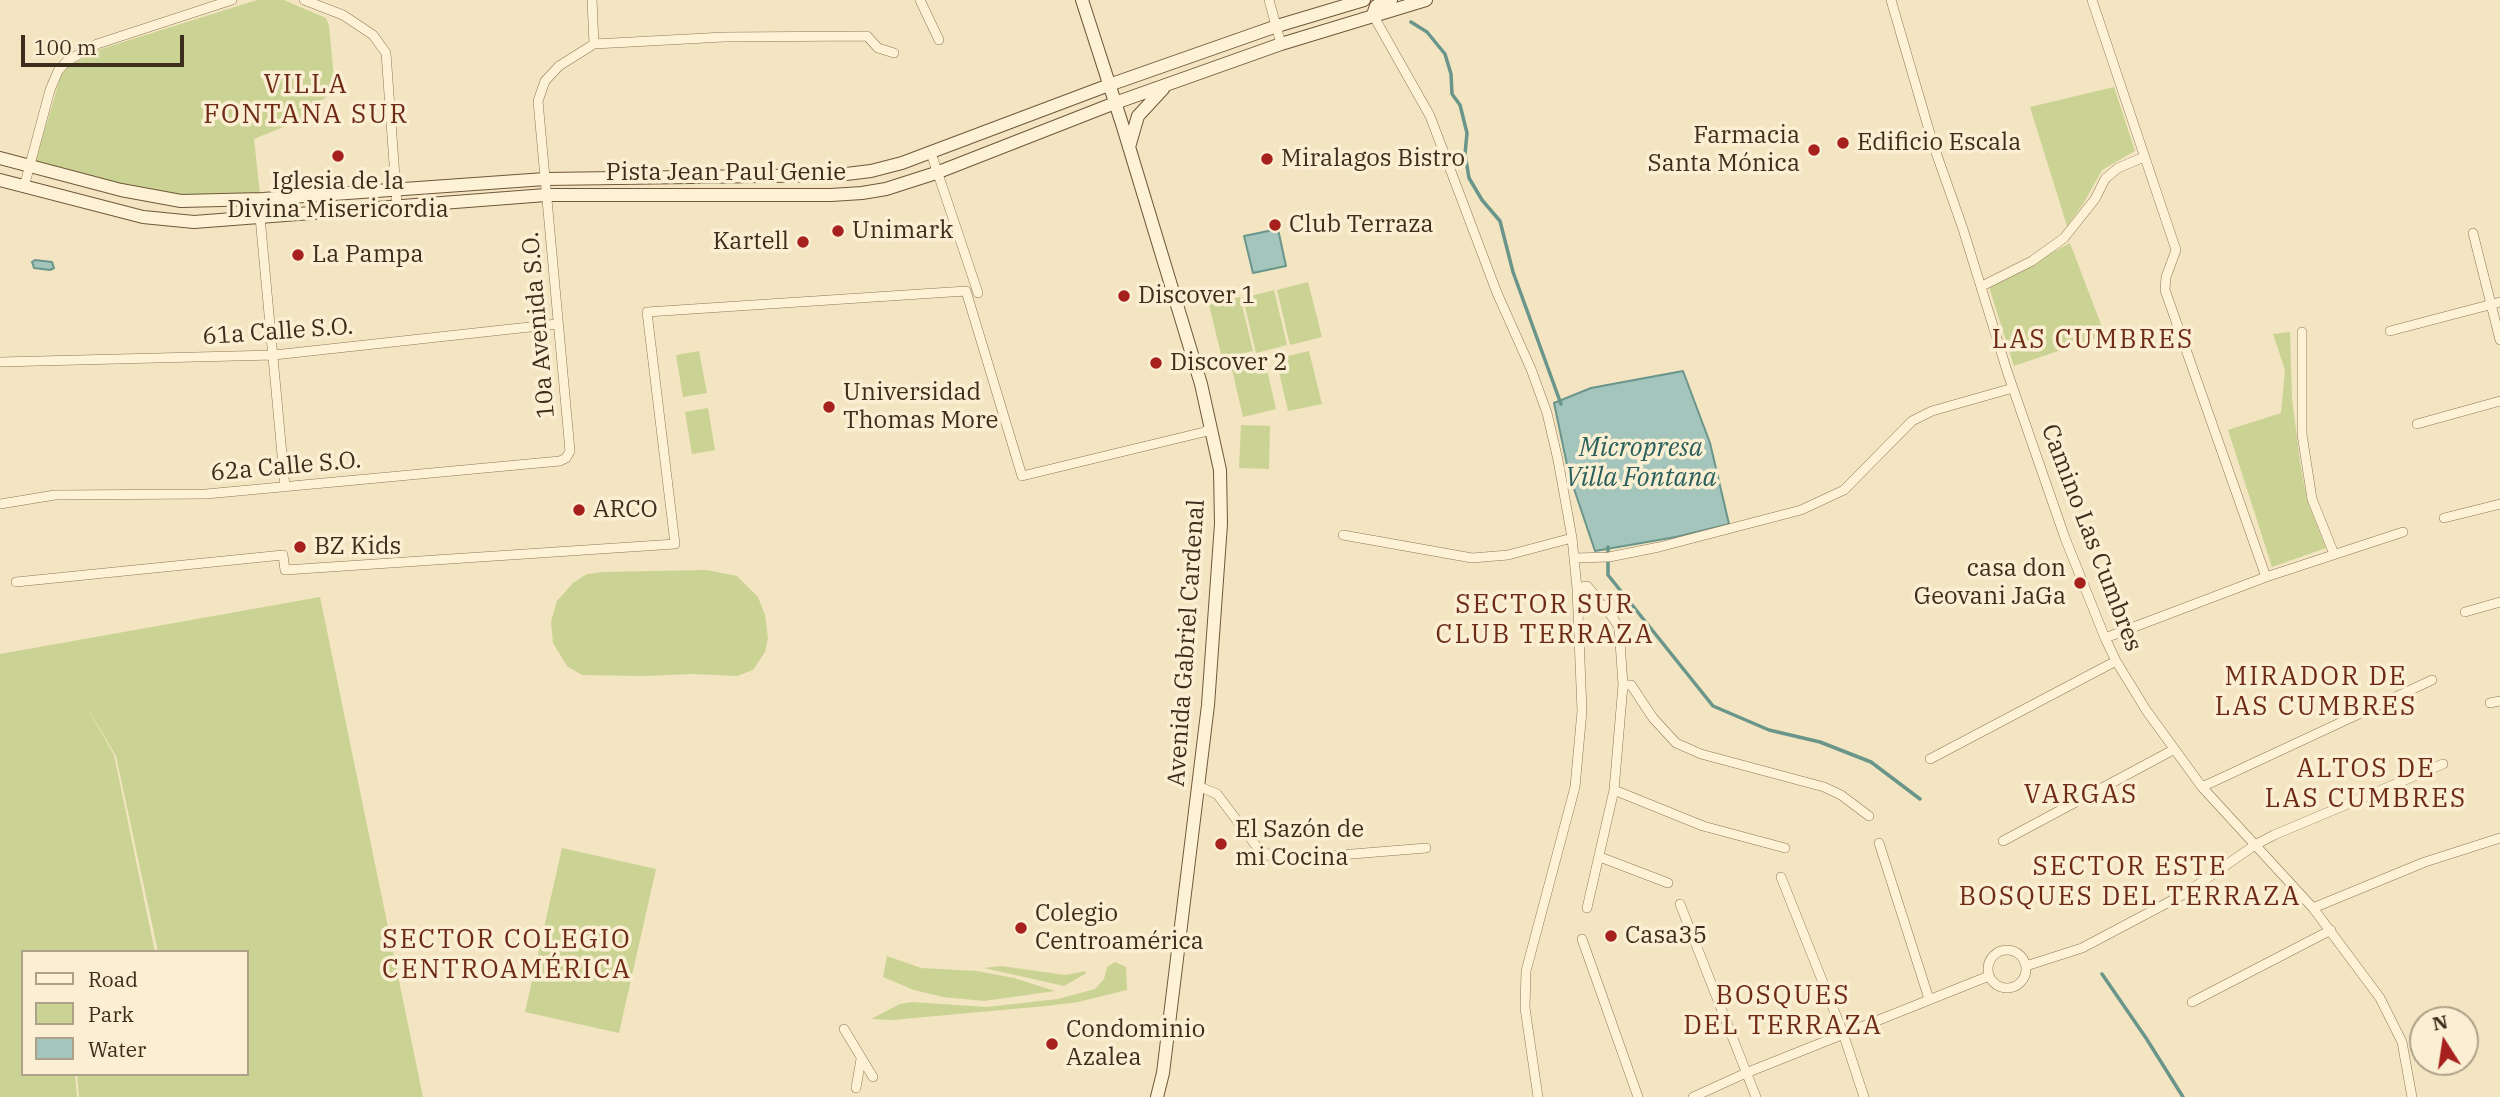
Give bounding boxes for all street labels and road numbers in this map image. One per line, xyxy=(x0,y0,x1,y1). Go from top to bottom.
street label: Pista Jean Paul Genie xyxy=(606,159,846,187)
street label: 10a Avenida S.O. xyxy=(516,230,562,420)
street label: 61a Calle S.O. xyxy=(202,312,354,352)
street label: Camino Las Cumbres xyxy=(2034,420,2148,656)
street label: 62a Calle S.O. xyxy=(209,446,363,488)
street label: Avenida Gabriel Cardenal xyxy=(1163,498,1211,788)

